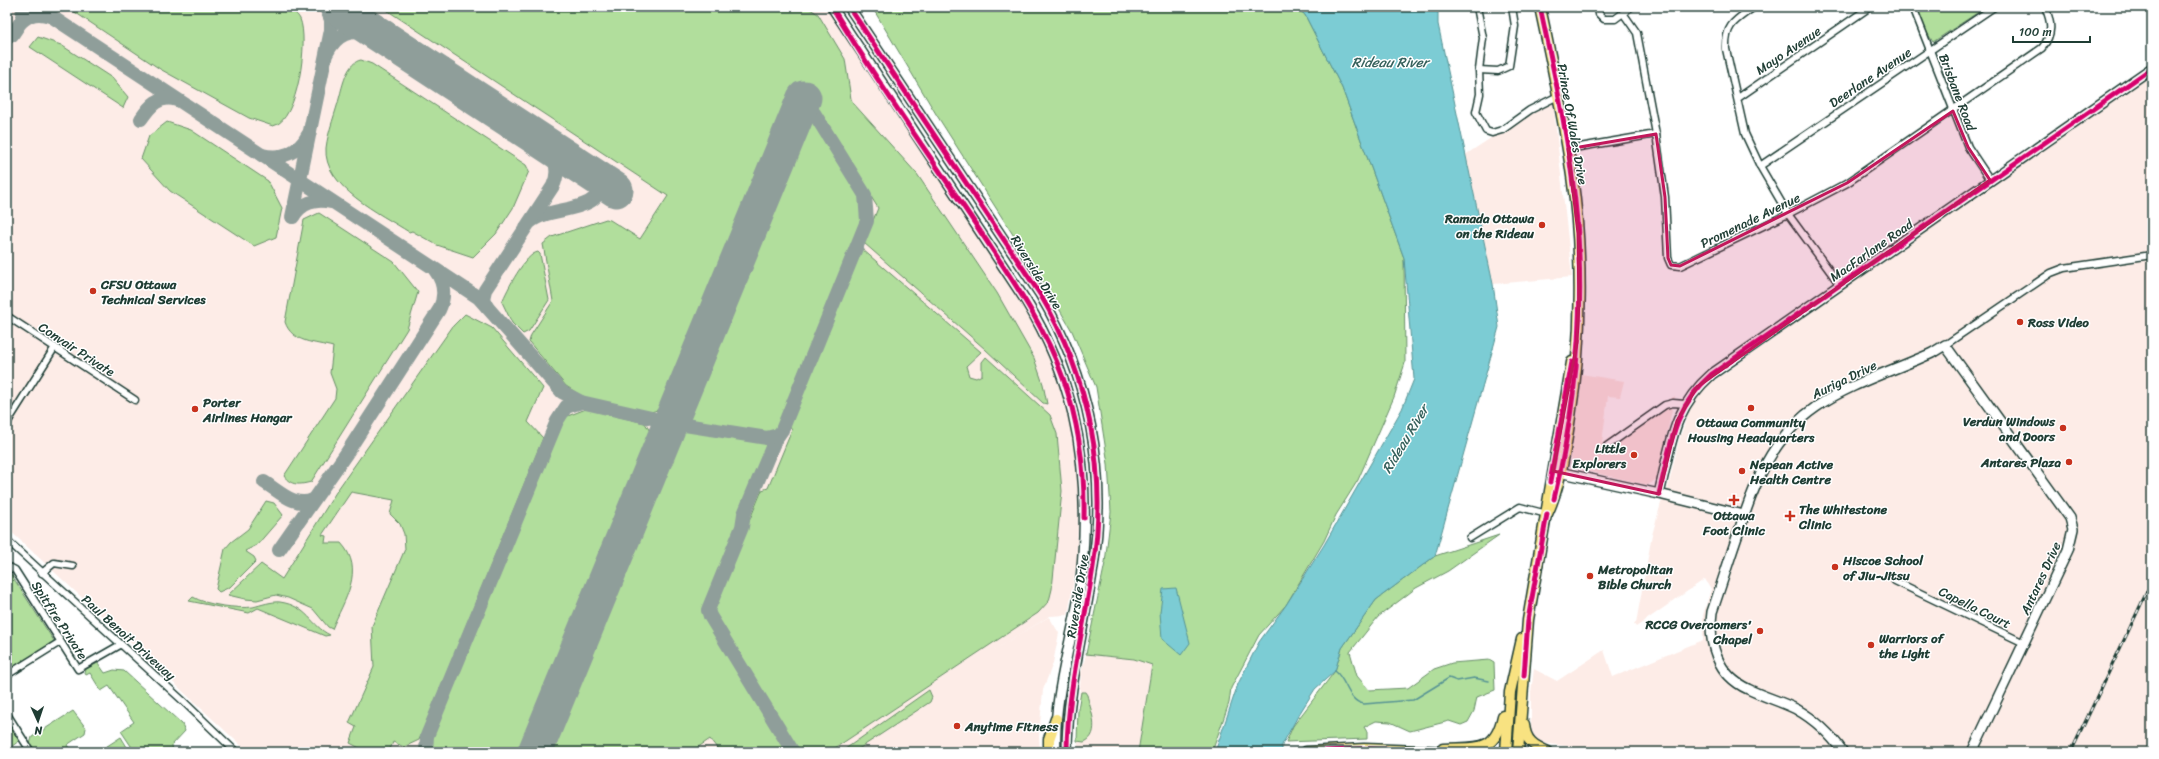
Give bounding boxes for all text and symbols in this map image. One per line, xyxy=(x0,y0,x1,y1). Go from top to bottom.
scale bar xyxy=(2013,18,2090,44)
street label: Mayo Avenue xyxy=(1751,20,1826,81)
text: 100 m xyxy=(2019,21,2052,43)
street label: Deerlane Avenue xyxy=(1824,41,1917,114)
water label: Rideau River xyxy=(1352,50,1431,75)
street label: Brisbane Road xyxy=(1932,50,1983,135)
street label: Prince Of Wales Drive xyxy=(1551,62,1594,186)
street label: Promenade Avenue xyxy=(1696,186,1805,255)
place label: Ramada Ottawa on the Rideau xyxy=(1444,207,1535,245)
street label: MacFarlane Road xyxy=(1825,212,1919,288)
marker: Ramada Ottawa on the Rideau xyxy=(1537,220,1547,230)
street label: Riverside Drive xyxy=(1004,230,1069,314)
place label: CFSU Ottawa Technical Services xyxy=(100,273,206,311)
marker: CFSU Ottawa Technical Services xyxy=(88,286,98,296)
place label: Ross Video xyxy=(2027,311,2089,334)
street label: Convair Private xyxy=(34,316,120,383)
marker: Ross Video xyxy=(2015,317,2025,327)
street label: Auriga Drive xyxy=(1807,354,1881,406)
place label: Porter Airlines Hangar xyxy=(202,391,293,429)
water label: Rideau River xyxy=(1375,397,1438,478)
marker: Ottawa Community Housing Headquarters xyxy=(1746,403,1756,413)
marker: Porter Airlines Hangar xyxy=(190,404,200,414)
place label: Verdun Windows and Doors xyxy=(1963,410,2056,448)
place label: Ottawa Community Housing Headquarters xyxy=(1687,411,1815,449)
marker: Verdun Windows and Doors xyxy=(2058,423,2068,433)
place label: Little Explorers xyxy=(1572,437,1627,475)
marker: Little Explorers xyxy=(1629,450,1639,460)
place label: Antares Plaza xyxy=(1980,451,2061,474)
place label: Nepean Active Health Centre xyxy=(1749,453,1833,491)
marker: Antares Plaza xyxy=(2064,457,2074,467)
marker: Nepean Active Health Centre xyxy=(1737,466,1747,476)
marker: Ottawa Foot Clinic xyxy=(1728,494,1740,506)
place label: The Whitestone Clinic xyxy=(1798,498,1888,536)
place label: Ottawa Foot Clinic xyxy=(1702,504,1765,542)
marker: The Whitestone Clinic xyxy=(1784,510,1796,522)
street label: Antares Drive xyxy=(2013,537,2068,620)
place label: Hiscoe School of Jiu-Jitsu xyxy=(1842,549,1924,587)
street label: Riverside Drive xyxy=(1060,553,1095,640)
place label: Metropolitan Bible Church xyxy=(1597,558,1674,596)
marker: Hiscoe School of Jiu-Jitsu xyxy=(1830,562,1840,572)
marker: Metropolitan Bible Church xyxy=(1585,571,1595,581)
street label: Spitfire Private xyxy=(25,576,94,665)
street label: Capella Court xyxy=(1935,580,2015,635)
street label: Paul Benoit Driveway xyxy=(76,588,181,686)
place label: RCCG Overcomers' Chapel xyxy=(1644,613,1753,651)
marker: RCCG Overcomers' Chapel xyxy=(1755,626,1765,636)
place label: Warriors of the Light xyxy=(1879,627,1946,665)
marker: Warriors of the Light xyxy=(1866,640,1876,650)
north arrow xyxy=(18,701,58,741)
place label: Anytime Fitness xyxy=(964,715,1059,738)
text: N xyxy=(34,721,44,740)
marker: Anytime Fitness xyxy=(952,721,962,731)

